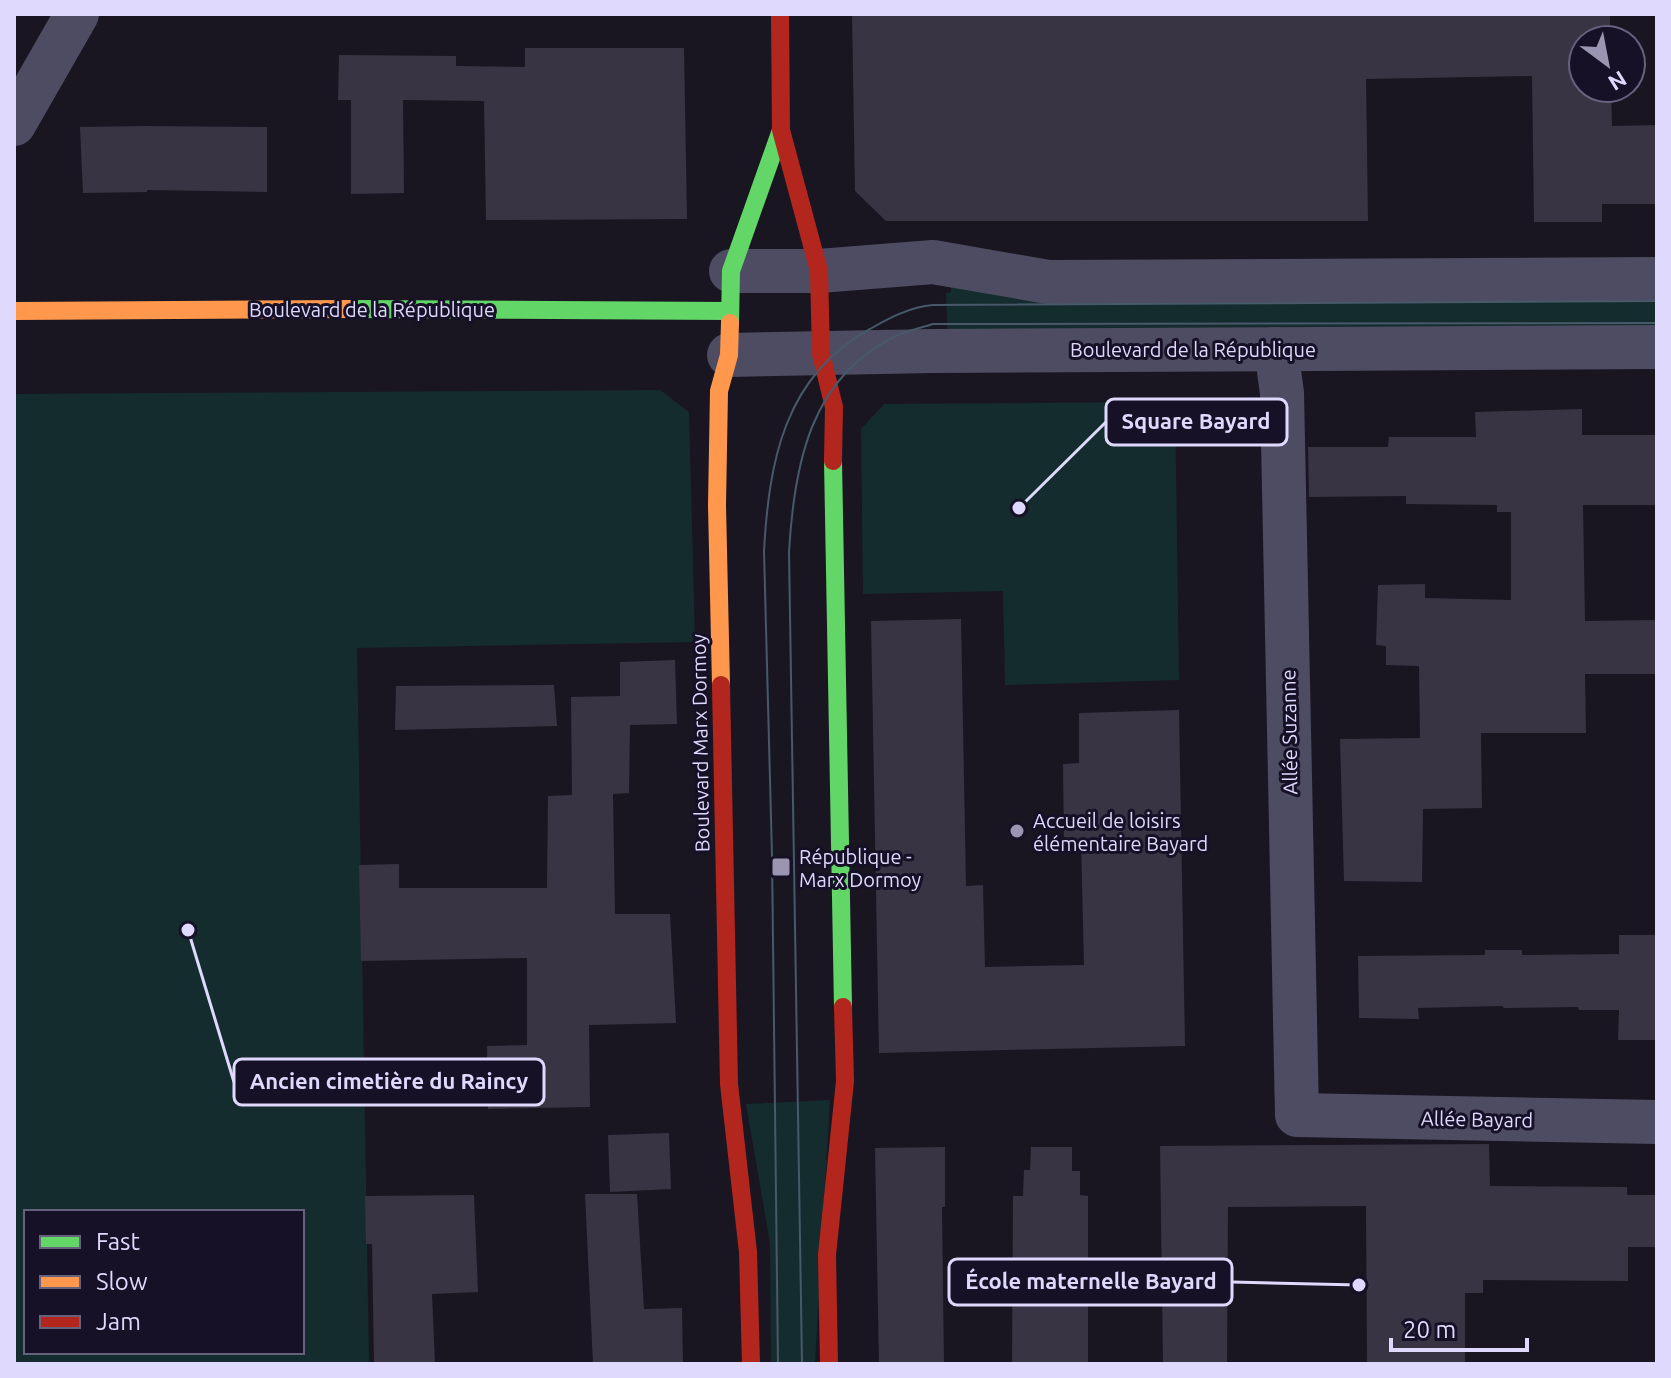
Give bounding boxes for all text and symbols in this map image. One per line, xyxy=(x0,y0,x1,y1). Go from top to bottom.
north arrow xyxy=(1567,24,1647,104)
text: N xyxy=(1604,66,1631,96)
street label: Boulevard de la République xyxy=(249,298,495,321)
street label: Boulevard de la République xyxy=(1070,338,1316,361)
callout: Square Bayard xyxy=(1106,399,1287,445)
text: Square Bayard xyxy=(1121,408,1271,433)
street label: Boulevard Marx Dormoy xyxy=(687,633,713,852)
street label: Allée Suzanne xyxy=(1276,669,1302,795)
place label: Accueil de loisirs élémentaire Bayard xyxy=(1033,809,1208,855)
marker: Accueil de loisirs élémentaire Bayard xyxy=(1008,822,1026,840)
place label: République - Marx Dormoy xyxy=(799,845,922,891)
marker: République - Marx Dormoy xyxy=(770,856,792,878)
callout: Ancien cimetière du Raincy xyxy=(234,1059,544,1105)
text: Ancien cimetière du Raincy xyxy=(250,1068,529,1093)
street label: Allée Bayard xyxy=(1421,1107,1533,1131)
legend xyxy=(24,1210,304,1354)
text: Fast xyxy=(96,1228,140,1255)
callout: École maternelle Bayard xyxy=(949,1259,1232,1305)
text: Slow xyxy=(96,1268,148,1295)
text: École maternelle Bayard xyxy=(965,1268,1217,1293)
scale bar xyxy=(1391,1302,1527,1352)
text: Jam xyxy=(96,1308,141,1335)
text: 20 m xyxy=(1403,1316,1456,1343)

